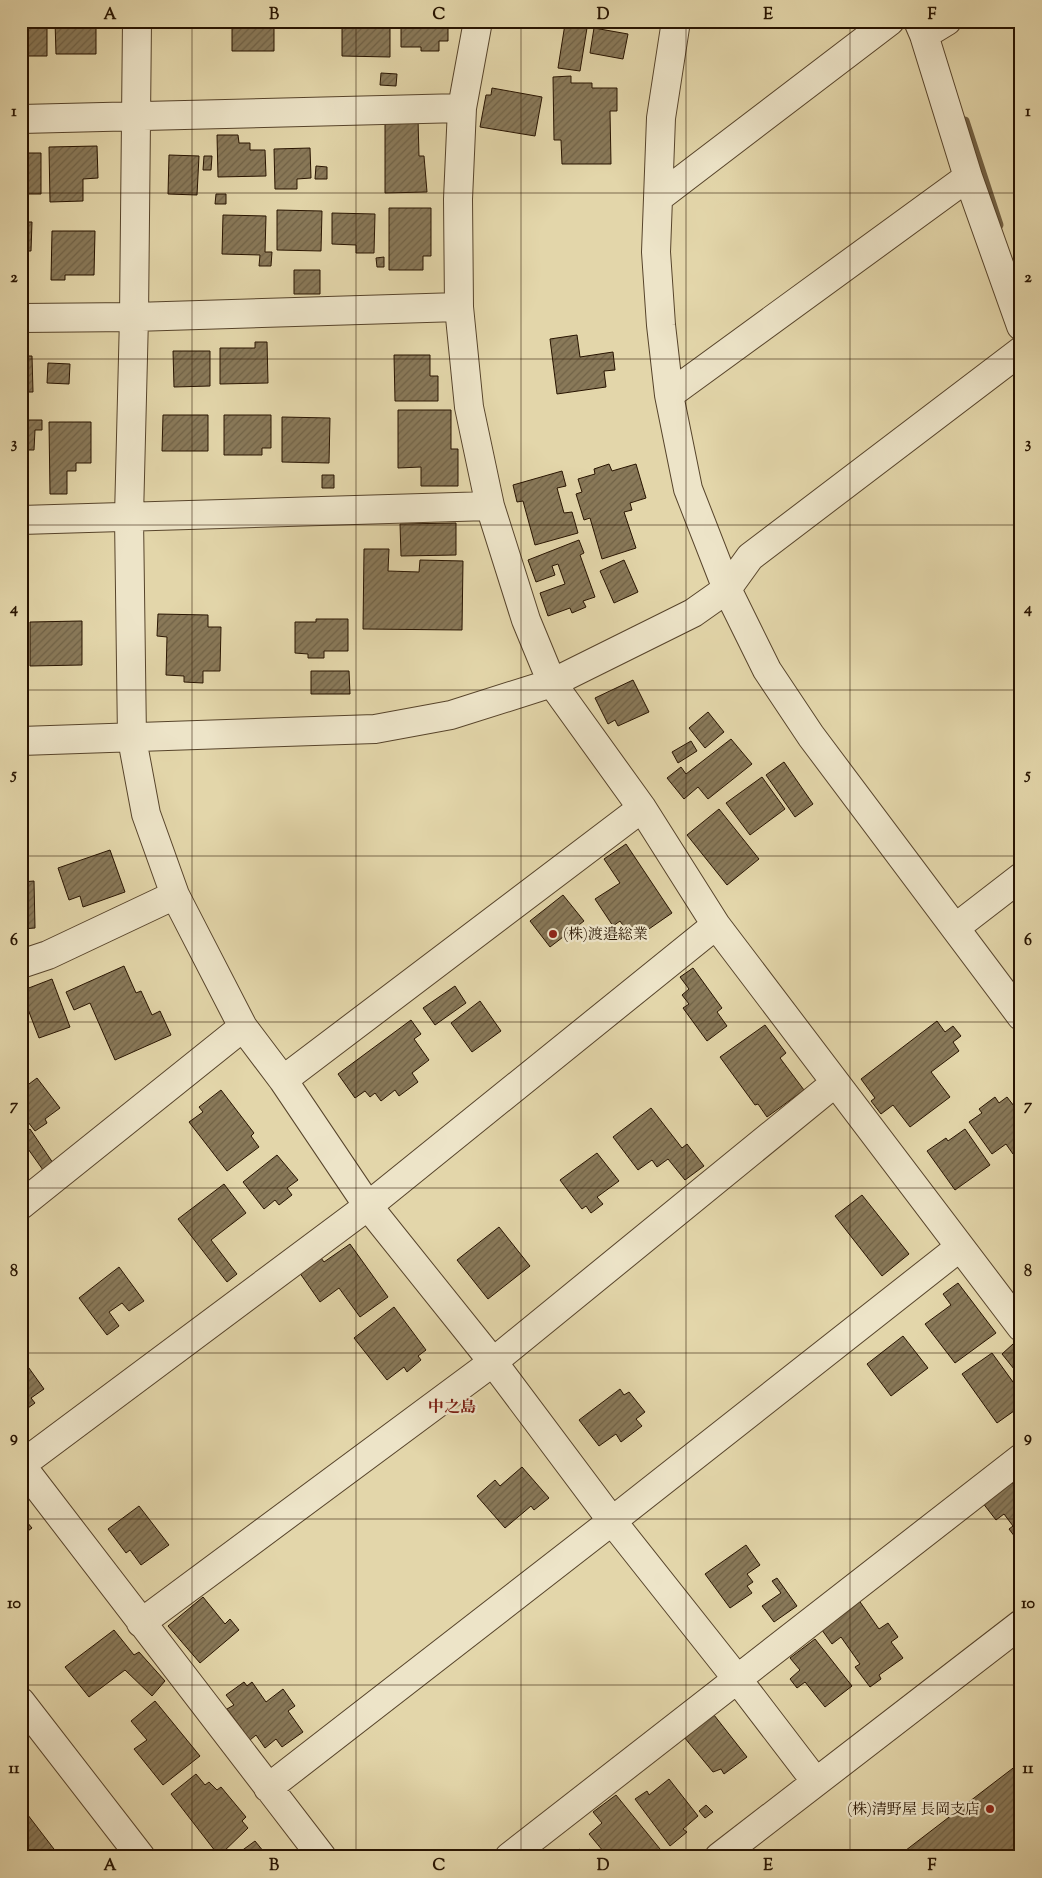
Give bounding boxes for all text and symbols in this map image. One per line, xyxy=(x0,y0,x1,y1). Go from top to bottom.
text: A xyxy=(104,4,117,27)
text: B xyxy=(269,4,279,27)
text: C xyxy=(433,4,446,27)
text: D xyxy=(597,4,610,27)
text: E xyxy=(763,4,773,27)
text: F xyxy=(928,4,937,27)
text: 1 xyxy=(11,101,17,124)
text: 1 xyxy=(1025,101,1031,124)
text: 2 xyxy=(10,267,18,290)
text: 2 xyxy=(1024,267,1032,290)
text: 3 xyxy=(11,433,18,456)
text: 3 xyxy=(1025,433,1032,456)
text: 4 xyxy=(9,598,18,621)
text: 4 xyxy=(1023,598,1032,621)
text: 5 xyxy=(9,764,17,787)
text: 5 xyxy=(1023,764,1031,787)
place label: (株)渡邉総業 xyxy=(563,925,648,946)
marker: (株)渡邉総業 xyxy=(547,928,559,940)
text: 6 xyxy=(10,930,18,953)
text: 6 xyxy=(1024,930,1032,953)
text: 7 xyxy=(10,1095,19,1118)
text: 7 xyxy=(1024,1095,1033,1118)
text: 8 xyxy=(10,1261,18,1284)
text: 8 xyxy=(1024,1261,1032,1284)
district label: 中之島 xyxy=(428,1397,476,1420)
text: 9 xyxy=(10,1427,18,1450)
text: 9 xyxy=(1024,1427,1032,1450)
text: 10 xyxy=(7,1593,21,1616)
text: 10 xyxy=(1021,1593,1035,1616)
text: 11 xyxy=(9,1758,20,1781)
text: 11 xyxy=(1023,1758,1034,1781)
place label: (株)清野屋 長岡支店 xyxy=(847,1800,980,1821)
marker: (株)清野屋 長岡支店 xyxy=(984,1803,996,1815)
text: A xyxy=(104,1855,117,1878)
text: B xyxy=(269,1855,279,1878)
text: C xyxy=(433,1855,446,1878)
text: D xyxy=(597,1855,610,1878)
text: E xyxy=(763,1855,773,1878)
text: F xyxy=(928,1855,937,1878)

